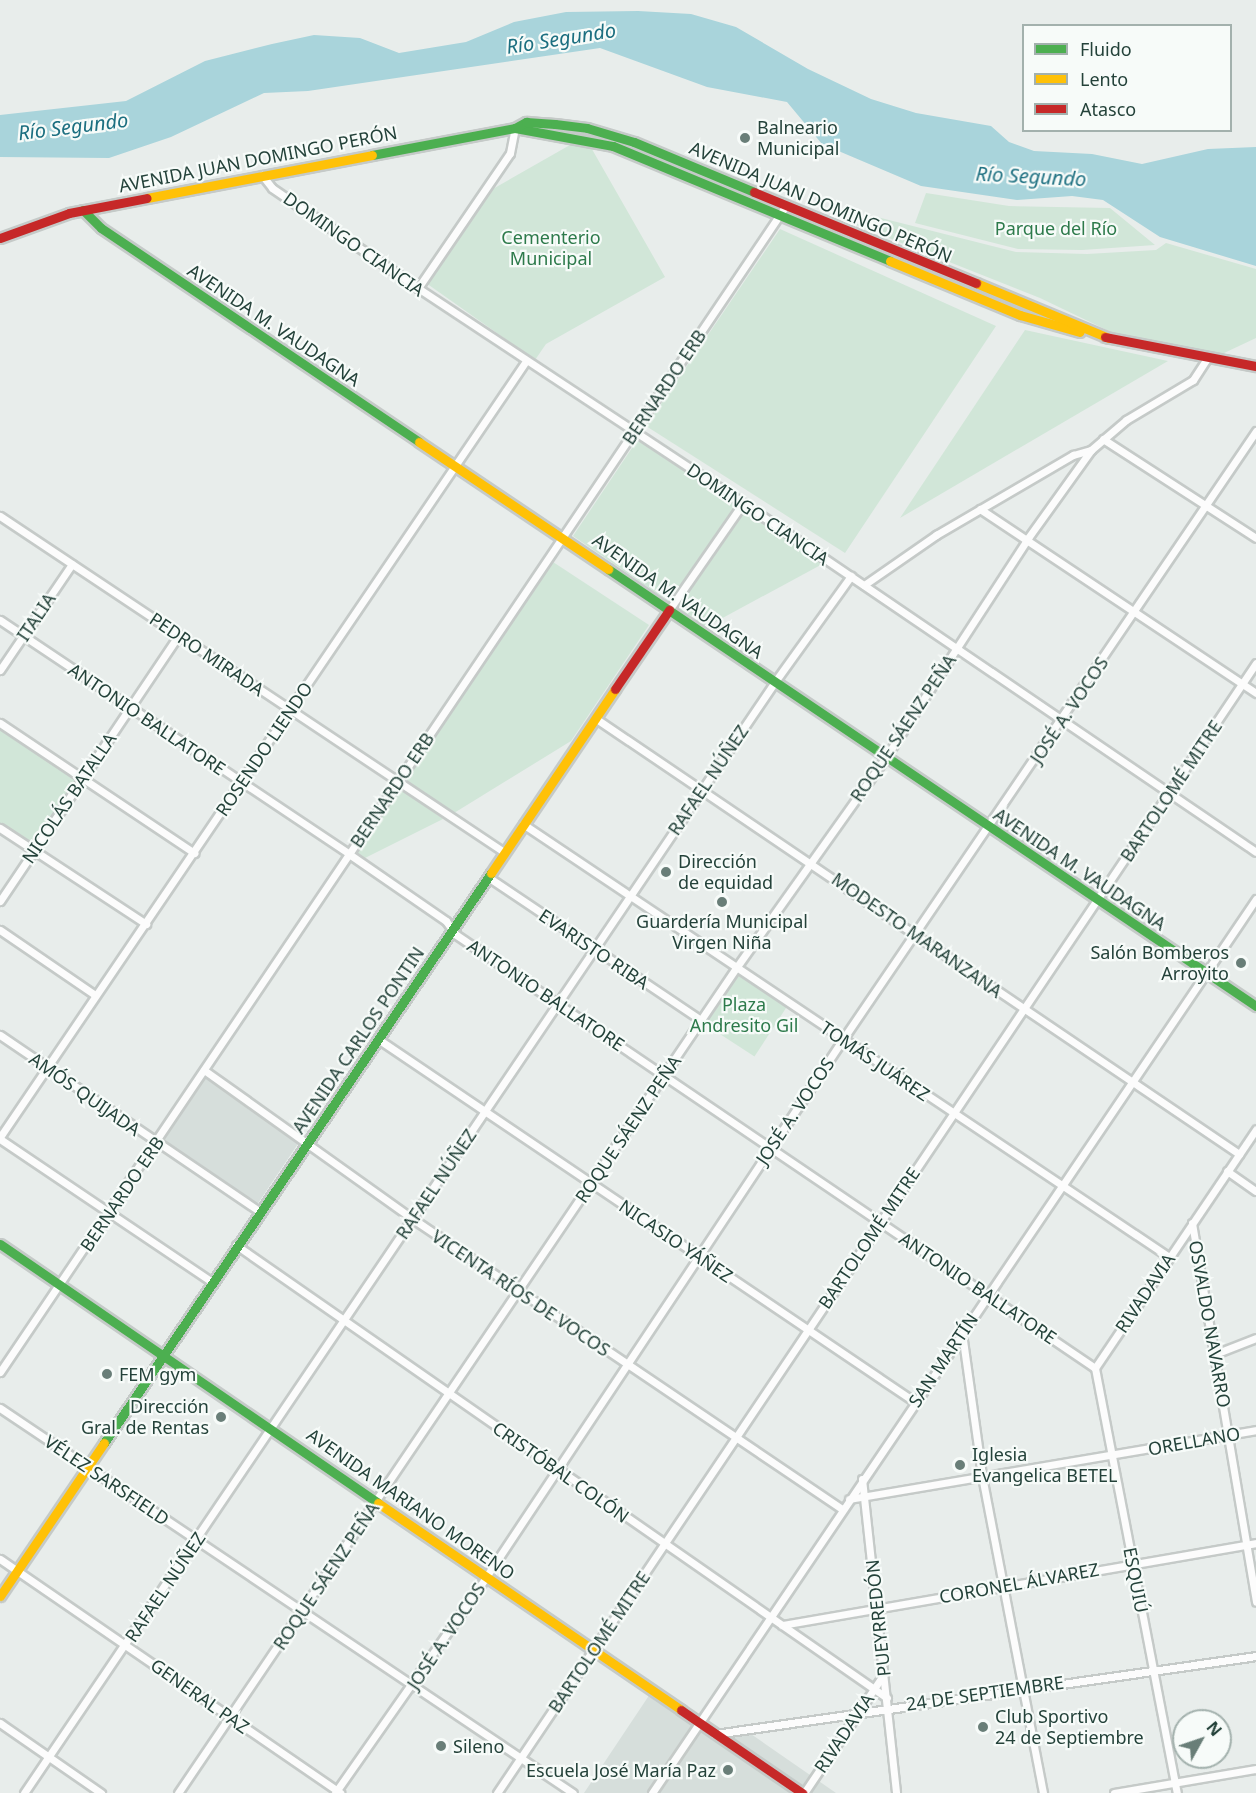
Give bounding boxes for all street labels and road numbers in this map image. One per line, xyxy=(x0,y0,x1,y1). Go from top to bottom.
street label: AVENIDA JUAN DOMINGO PERÓN xyxy=(117,121,399,197)
street label: AVENIDA JUAN DOMINGO PERÓN xyxy=(686,137,956,267)
street label: DOMINGO CIANCIA xyxy=(279,187,429,301)
street label: AVENIDA M. VAUDAGNA xyxy=(184,259,364,391)
street label: BERNARDO ERB xyxy=(618,325,710,449)
street label: DOMINGO CIANCIA xyxy=(683,458,833,570)
street label: AVENIDA M. VAUDAGNA xyxy=(589,529,767,663)
street label: ITALIA xyxy=(12,589,60,645)
street label: PEDRO MIRADA xyxy=(146,608,268,700)
street label: ROQUE SÁENZ PEÑA xyxy=(846,650,960,806)
street label: JOSÉ A. VOCOS xyxy=(1025,652,1113,768)
street label: ANTONIO BALLATORE xyxy=(64,658,230,780)
street label: ROSENDO LIENDO xyxy=(211,678,317,820)
street label: BARTOLOMÉ MITRE xyxy=(1116,716,1226,866)
street label: RAFAEL NÚÑEZ xyxy=(663,721,753,839)
street label: BERNARDO ERB xyxy=(346,728,438,852)
street label: NICOLÁS BATALLA xyxy=(17,729,121,867)
street label: AVENIDA M. VAUDAGNA xyxy=(990,803,1170,935)
street label: MODESTO MARANZANA xyxy=(828,868,1006,1002)
street label: EVARISTO RIBA xyxy=(535,904,653,994)
street label: ANTONIO BALLATORE xyxy=(463,934,629,1056)
street label: AVENIDA CARLOS PONTIN xyxy=(287,943,429,1137)
street label: TOMÁS JUÁREZ xyxy=(816,1017,934,1105)
street label: AMÓS QUIJADA xyxy=(25,1048,145,1140)
street label: ROQUE SÁENZ PEÑA xyxy=(571,1051,685,1207)
street label: JOSÉ A. VOCOS xyxy=(751,1053,839,1169)
street label: RAFAEL NÚÑEZ xyxy=(391,1125,481,1243)
street label: BERNARDO ERB xyxy=(76,1132,168,1256)
street label: BARTOLOMÉ MITRE xyxy=(814,1163,924,1313)
street label: NICASIO YÁÑEZ xyxy=(615,1195,737,1287)
street label: VICENTA RÍOS DE VOCOS xyxy=(428,1225,614,1361)
street label: ANTONIO BALLATORE xyxy=(895,1227,1061,1349)
street label: OSVALDO NAVARRO xyxy=(1185,1239,1235,1409)
street label: RIVADAVIA xyxy=(1111,1249,1179,1337)
street label: SAN MARTÍN xyxy=(904,1309,982,1411)
street label: CRISTÓBAL COLÓN xyxy=(489,1417,633,1527)
street label: ORELLANO xyxy=(1146,1422,1242,1460)
street label: AVENIDA MARIANO MORENO xyxy=(303,1424,519,1584)
street label: VÉLEZ SARSFIELD xyxy=(41,1430,173,1530)
street label: ROQUE SÁENZ PEÑA xyxy=(269,1498,383,1654)
street label: RAFAEL NÚÑEZ xyxy=(120,1528,210,1646)
street label: ESQUIÚ xyxy=(1119,1545,1153,1615)
street label: PUEYRREDÓN xyxy=(861,1558,895,1678)
street label: CORONEL ÁLVAREZ xyxy=(937,1558,1101,1608)
street label: BARTOLOMÉ MITRE xyxy=(544,1567,654,1717)
street label: JOSÉ A. VOCOS xyxy=(402,1578,490,1694)
street label: GENERAL PAZ xyxy=(147,1654,253,1738)
street label: 24 DE SEPTIEMBRE xyxy=(905,1671,1065,1715)
street label: RIVADAVIA xyxy=(810,1689,878,1777)

